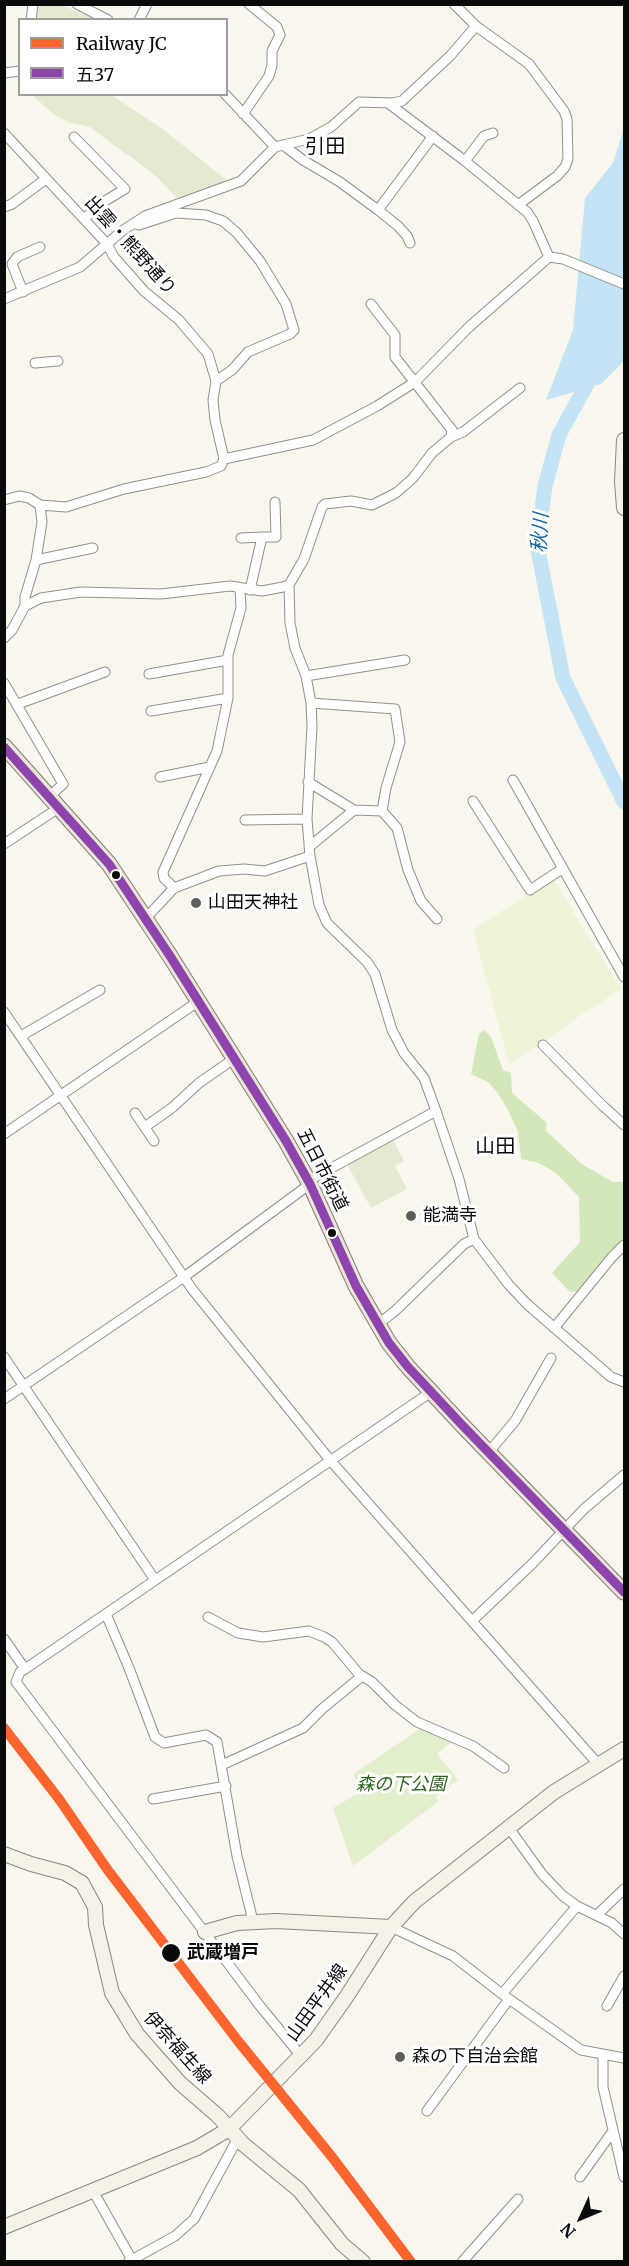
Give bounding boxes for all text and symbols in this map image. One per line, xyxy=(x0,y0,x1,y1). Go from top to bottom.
legend xyxy=(18,18,228,96)
text: Railway JC xyxy=(76,32,167,55)
text: 五37 xyxy=(76,63,114,86)
district label: 引田 xyxy=(305,135,345,159)
street label: 出雲・熊野通り xyxy=(80,192,180,300)
water label: 秋川 xyxy=(528,512,554,554)
unlabelled marker xyxy=(110,869,122,881)
place label: 山田天神社 xyxy=(208,892,298,914)
marker: 山田天神社 xyxy=(189,896,203,910)
street label: 五日市街道 xyxy=(292,1125,352,1215)
district label: 山田 xyxy=(475,1135,515,1159)
place label: 能満寺 xyxy=(423,1205,477,1227)
marker: 能満寺 xyxy=(404,1209,418,1223)
unlabelled marker xyxy=(326,1227,338,1239)
park label: 森の下公園 xyxy=(356,1774,446,1796)
marker: 武蔵増戸 xyxy=(160,1942,182,1964)
place label: 武蔵増戸 xyxy=(187,1942,259,1964)
street label: 山田平井線 xyxy=(282,1960,352,2046)
street label: 伊奈福生線 xyxy=(139,2007,215,2089)
place label: 森の下自治会館 xyxy=(412,2046,538,2068)
marker: 森の下自治会館 xyxy=(393,2050,407,2064)
north arrow xyxy=(551,2188,611,2248)
text: N xyxy=(556,2219,580,2242)

